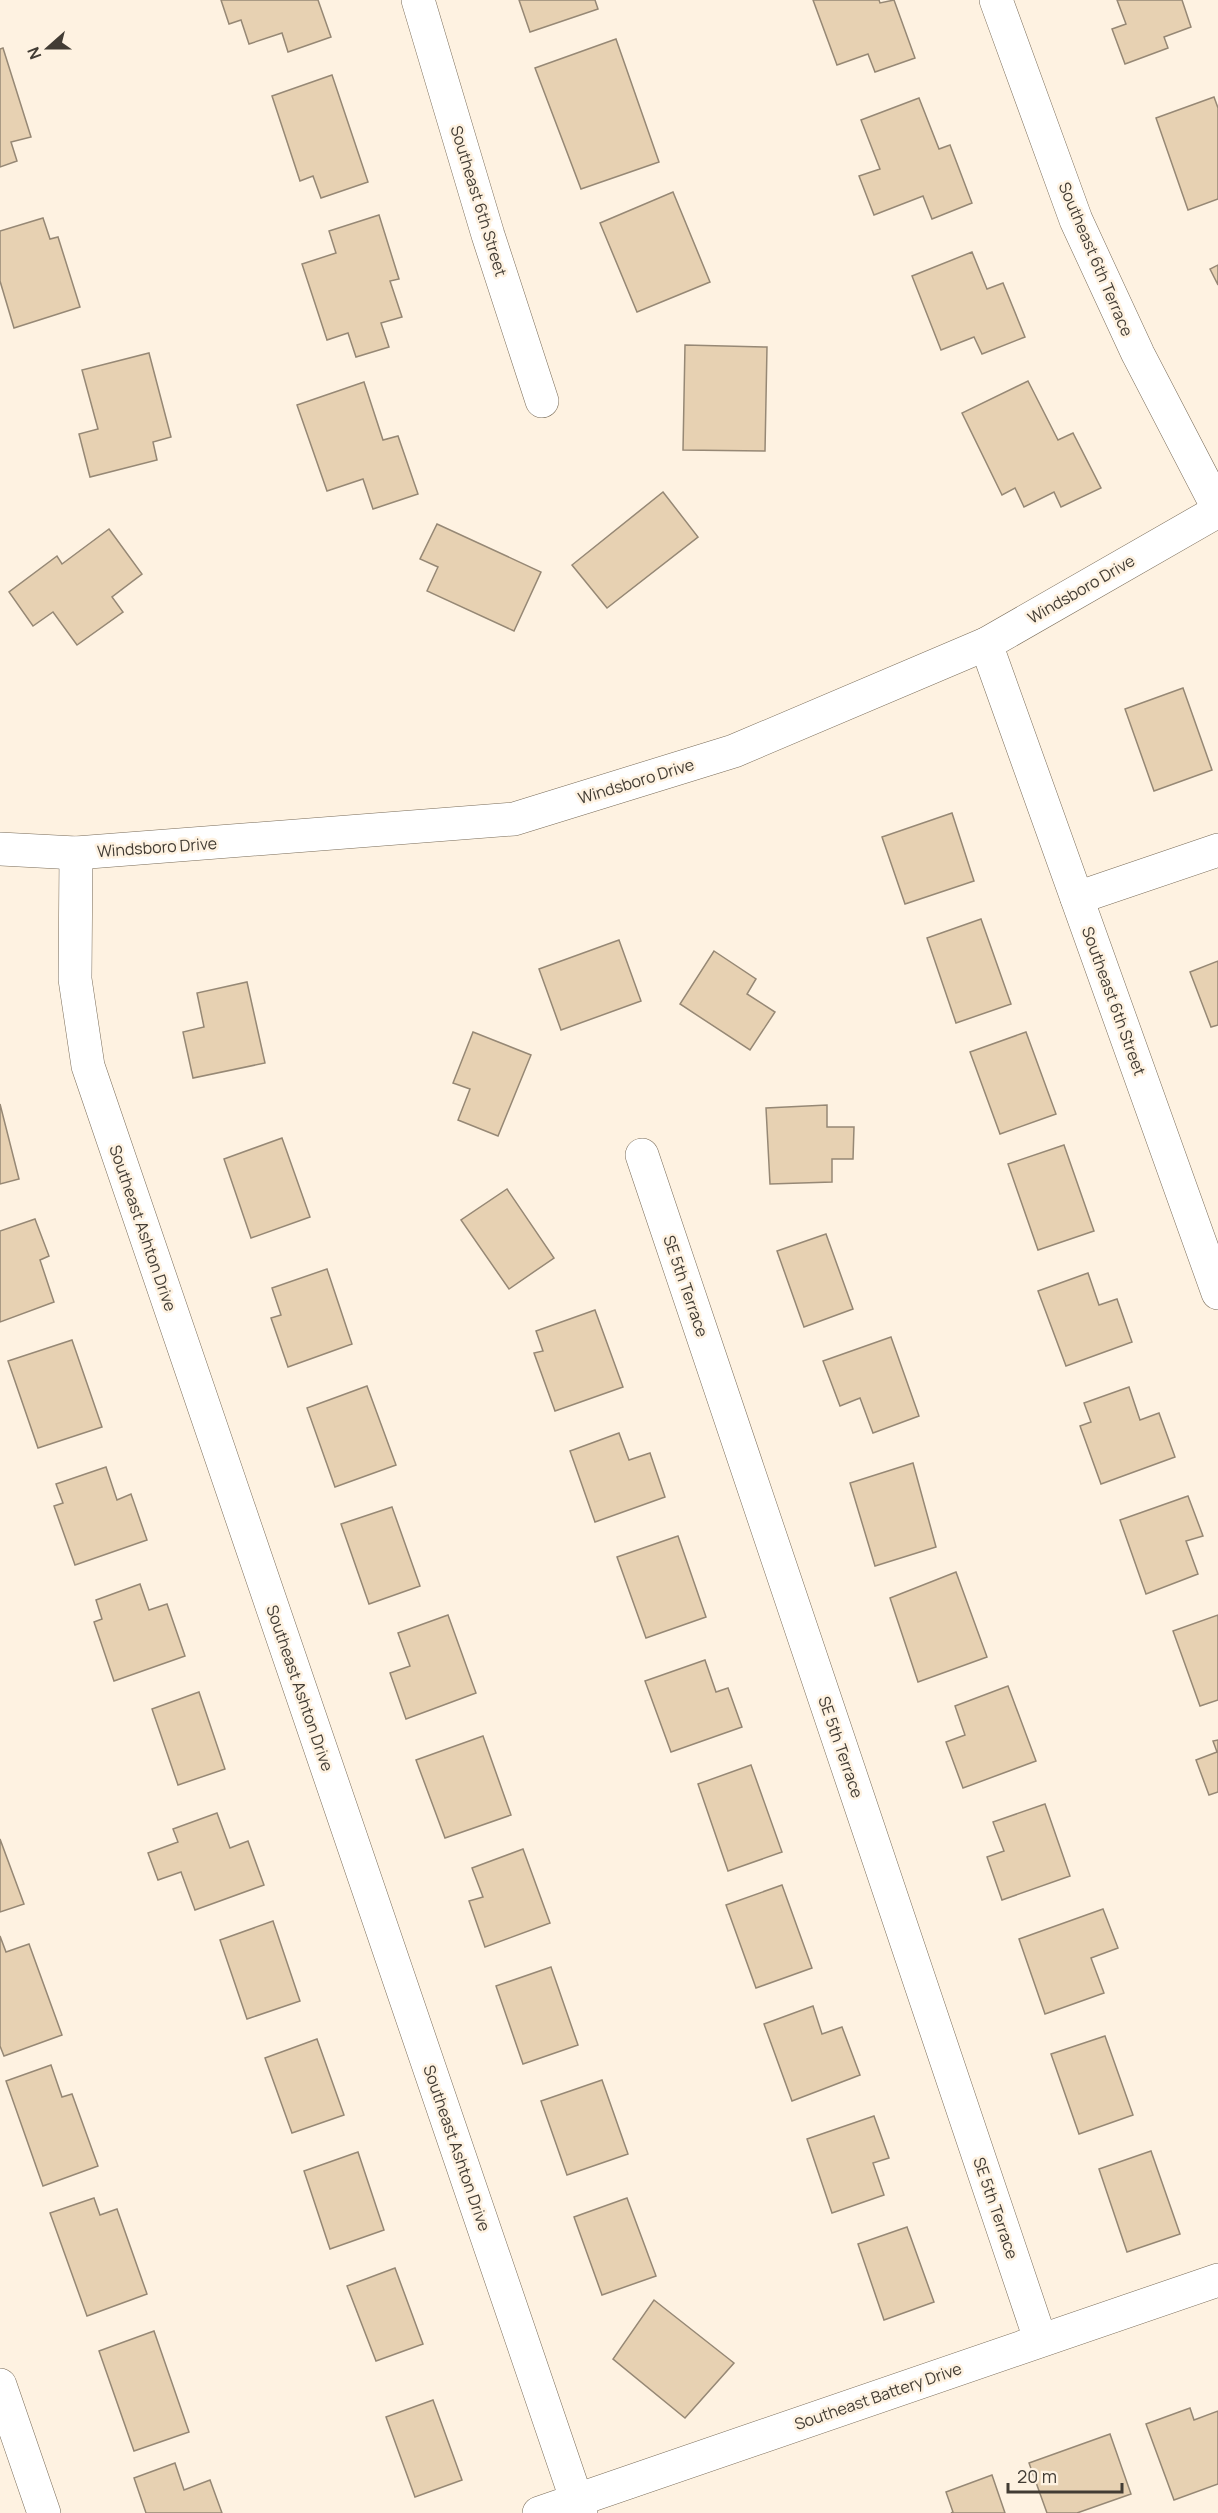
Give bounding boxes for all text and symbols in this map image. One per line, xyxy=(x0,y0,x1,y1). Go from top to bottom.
north arrow xyxy=(18,18,78,78)
text: N xyxy=(22,44,46,63)
street label: Southeast 6th Street xyxy=(446,123,512,279)
street label: Southeast 6th Terrace xyxy=(1054,179,1138,339)
street label: Windsboro Drive xyxy=(1023,549,1139,629)
street label: Windsboro Drive xyxy=(575,753,697,809)
street label: Windsboro Drive xyxy=(96,832,218,862)
street label: Southeast 6th Street xyxy=(1077,924,1151,1078)
street label: Southeast Ashton Drive xyxy=(104,1142,182,1314)
street label: SE 5th Terrace xyxy=(658,1232,714,1340)
street label: Southeast Ashton Drive xyxy=(261,1602,339,1774)
street label: SE 5th Terrace xyxy=(813,1693,869,1801)
street label: Southeast Ashton Drive xyxy=(418,2062,496,2234)
street label: SE 5th Terrace xyxy=(968,2154,1024,2262)
street label: Southeast Battery Drive xyxy=(791,2357,965,2435)
scale bar xyxy=(1008,2456,1122,2494)
text: 20 m xyxy=(1017,2464,1057,2488)

